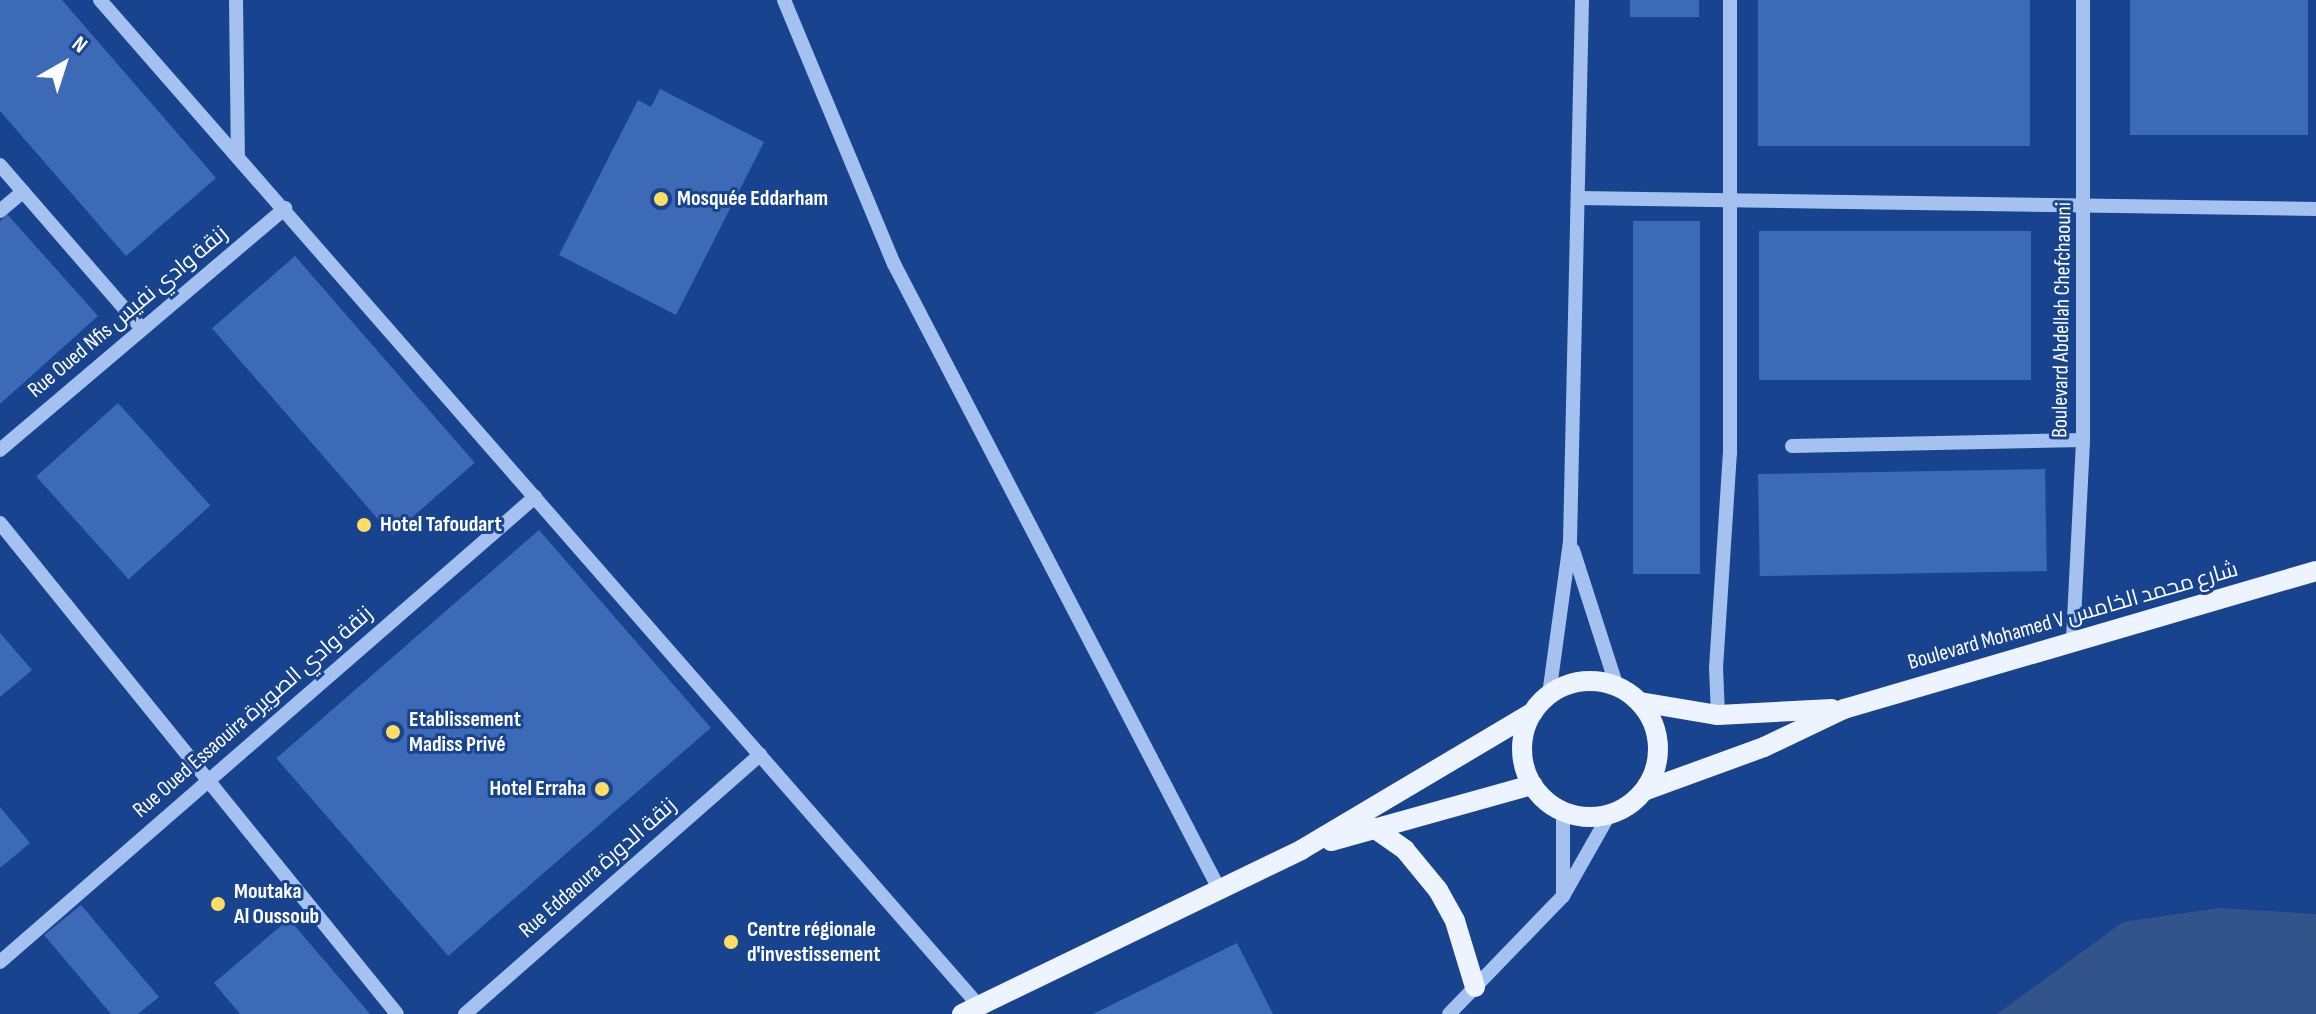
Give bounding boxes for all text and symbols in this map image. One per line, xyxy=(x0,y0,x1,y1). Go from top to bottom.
north arrow xyxy=(24,24,104,104)
text: N xyxy=(66,31,92,59)
place label: Mosquée Eddarham xyxy=(677,186,828,212)
marker: Mosquée Eddarham xyxy=(652,190,670,208)
street label: Boulevard Abdellah Chefchaouni xyxy=(2047,202,2077,438)
street label: Rue Oued Nfis زنقة وادي نفيس xyxy=(23,221,233,403)
place label: Hotel Tafoudart xyxy=(380,512,502,538)
marker: Hotel Tafoudart xyxy=(355,516,373,534)
street label: Boulevard Mohamed V شارع محمد الخامس xyxy=(1905,556,2241,676)
street label: Rue Oued Essaouira زنقة وادي الصويرة xyxy=(128,601,378,823)
place label: Etablissement Madiss Privé xyxy=(409,706,521,758)
marker: Etablissement Madiss Privé xyxy=(384,723,402,741)
place label: Hotel Erraha xyxy=(490,776,586,802)
marker: Hotel Erraha xyxy=(593,780,611,798)
street label: Rue Eddaoura زنقة الدورة xyxy=(514,792,682,944)
place label: Moutaka Al Oussoub xyxy=(234,878,319,930)
marker: Moutaka Al Oussoub xyxy=(209,895,227,913)
place label: Centre régionale d'investissement xyxy=(747,916,881,968)
marker: Centre régionale d'investissement xyxy=(722,933,740,951)

